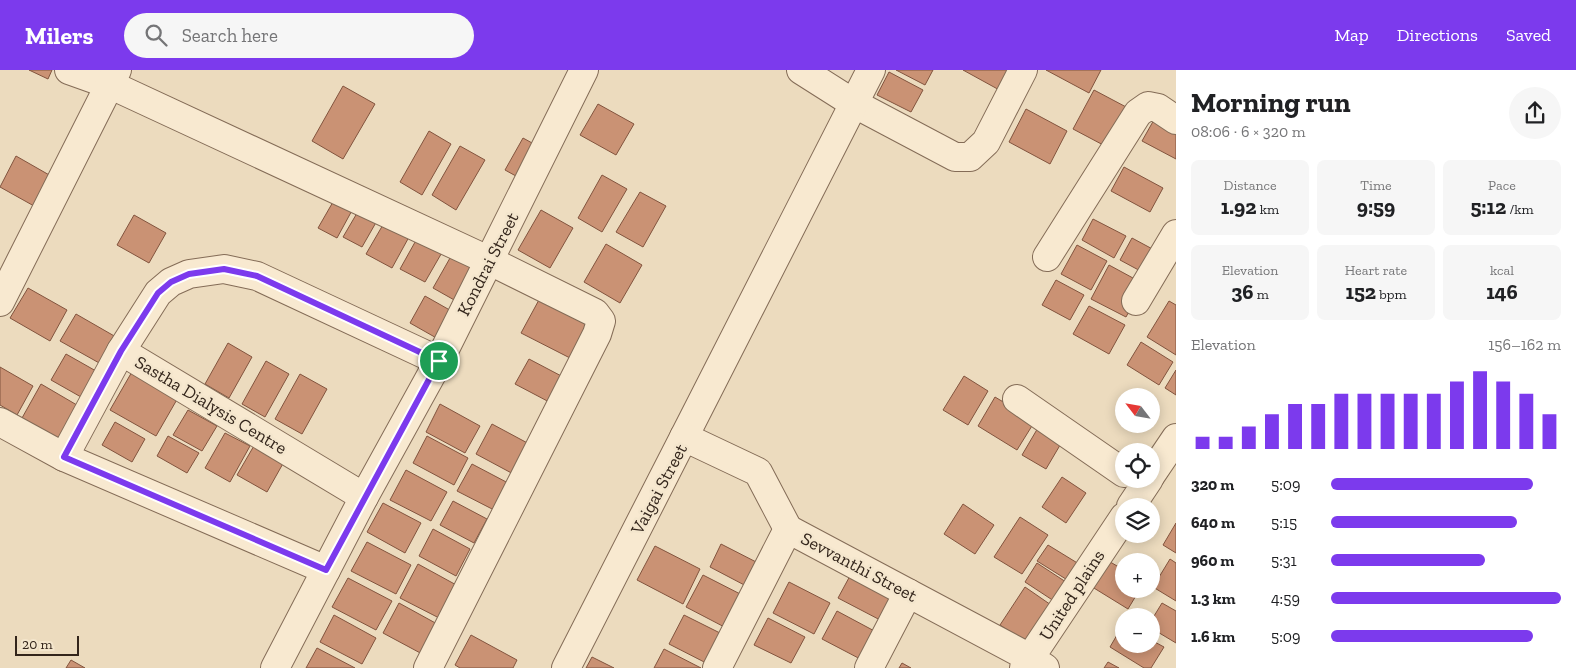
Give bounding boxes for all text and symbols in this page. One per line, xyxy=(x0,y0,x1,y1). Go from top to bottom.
search box xyxy=(124,13,474,58)
text: Milers xyxy=(25,21,94,50)
icon: search xyxy=(142,21,170,49)
text: Search here xyxy=(182,24,278,47)
text: Map xyxy=(1334,24,1369,46)
text: Directions xyxy=(1397,24,1478,46)
text: Saved xyxy=(1506,24,1551,46)
text: Morning run xyxy=(1191,86,1351,119)
button: share xyxy=(1509,87,1561,139)
text: 08:06 · 6 × 320 m xyxy=(1191,122,1306,141)
text: Distance xyxy=(1224,177,1276,194)
text: Time xyxy=(1360,177,1392,194)
text: Pace xyxy=(1488,177,1516,194)
text: 1.92 xyxy=(1221,194,1257,219)
text: 9:59 xyxy=(1357,194,1395,219)
text: 5:12 xyxy=(1470,194,1506,219)
text: km xyxy=(1257,201,1279,218)
text: /km xyxy=(1506,201,1534,218)
street label: Kondrai Street xyxy=(452,208,524,320)
text: Elevation xyxy=(1222,262,1278,279)
text: Heart rate xyxy=(1345,262,1407,279)
text: kcal xyxy=(1490,262,1514,279)
text: 36 xyxy=(1231,279,1254,304)
text: 152 xyxy=(1345,279,1376,304)
text: 146 xyxy=(1486,279,1518,304)
text: m xyxy=(1254,286,1269,303)
text: bpm xyxy=(1376,286,1407,303)
text: Elevation xyxy=(1191,335,1256,354)
text: 156–162 m xyxy=(1488,335,1561,354)
pin xyxy=(418,340,460,382)
icon: arrive xyxy=(425,347,453,375)
street label: Sastha Dialysis Centre xyxy=(131,351,291,459)
north arrow xyxy=(1115,388,1160,432)
map controls xyxy=(1115,388,1160,653)
street label: Vaigai Street xyxy=(625,440,692,539)
button: locate xyxy=(1115,443,1160,488)
text: 320 m xyxy=(1191,475,1234,494)
text: 5:09 xyxy=(1271,475,1301,494)
button: layers xyxy=(1115,498,1160,543)
text: 640 m xyxy=(1191,513,1235,532)
text: 5:15 xyxy=(1271,513,1297,532)
street label: Sevvanthi Street xyxy=(797,527,921,607)
street label: United plains xyxy=(1035,545,1109,644)
text: 960 m xyxy=(1191,551,1234,570)
text: 5:31 xyxy=(1271,551,1297,570)
button: + xyxy=(1115,553,1160,598)
text: 1.3 km xyxy=(1191,589,1236,608)
text: 4:59 xyxy=(1271,589,1300,608)
button: − xyxy=(1115,608,1160,653)
text: 1.6 km xyxy=(1191,627,1235,646)
text: 5:09 xyxy=(1271,627,1301,646)
scale bar xyxy=(15,633,79,656)
text: 20 m xyxy=(22,636,53,653)

